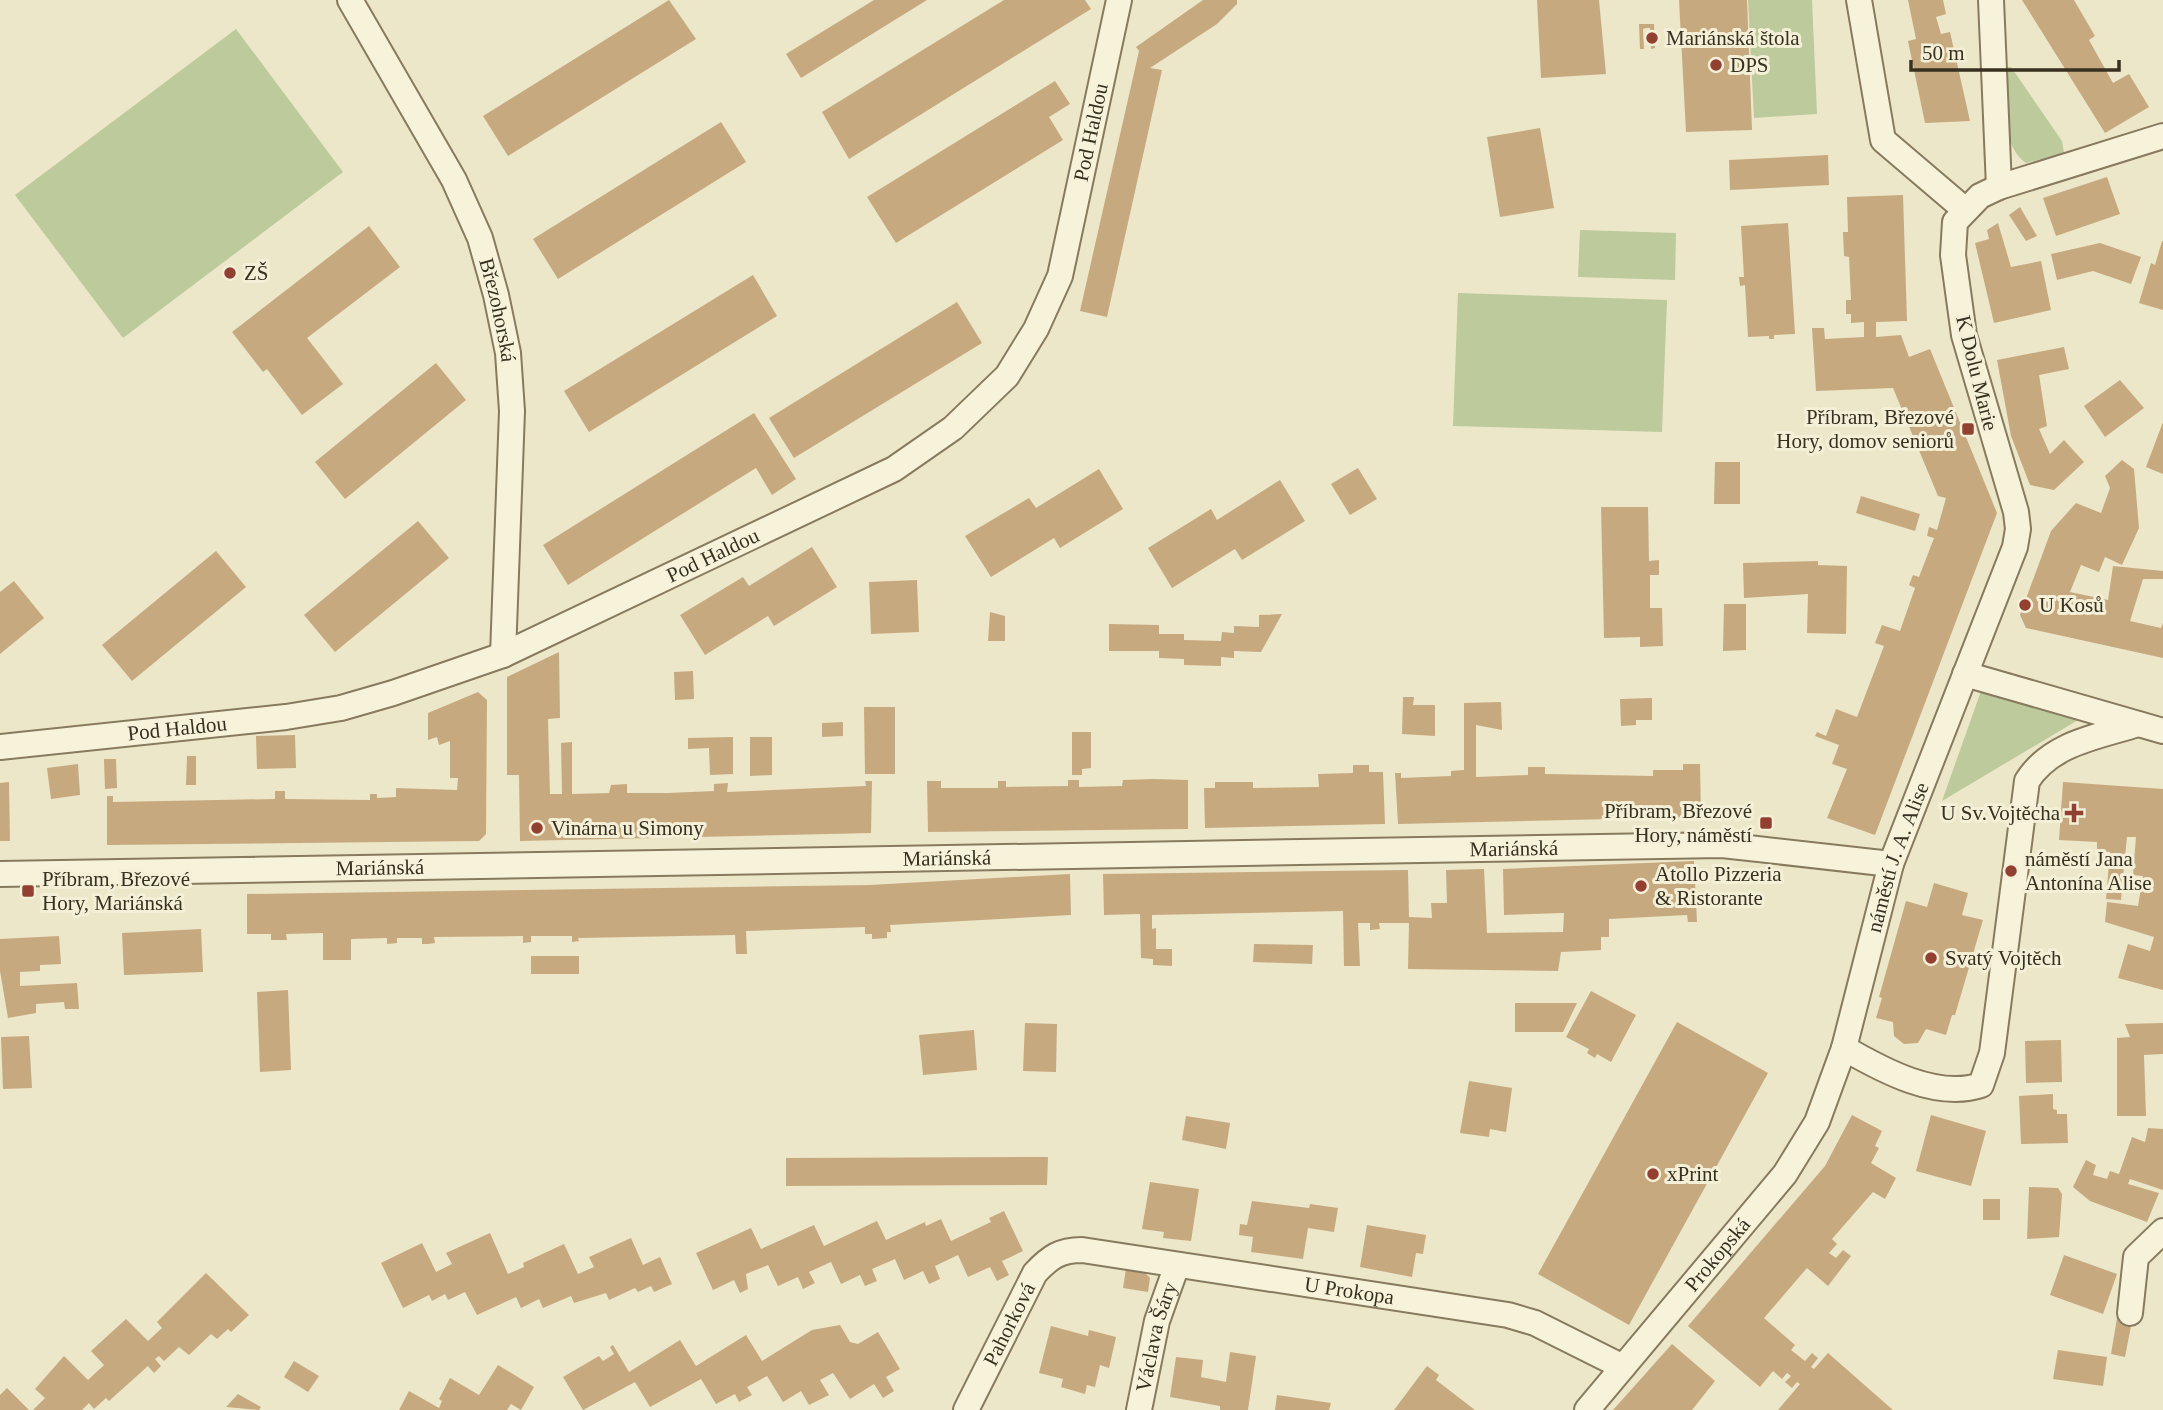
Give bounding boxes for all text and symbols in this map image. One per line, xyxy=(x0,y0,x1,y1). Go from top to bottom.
place label: Mariánská štola xyxy=(1666,26,1800,50)
scale bar xyxy=(1911,28,2119,72)
marker: Mariánská štola xyxy=(1644,30,1660,46)
text: 50 m xyxy=(1922,41,1965,65)
place label: DPS xyxy=(1730,53,1769,77)
marker: DPS xyxy=(1708,57,1724,73)
street label: Pod Haldou xyxy=(1069,80,1113,184)
street label: Březohorská xyxy=(474,255,521,364)
place label: ZŠ xyxy=(244,261,269,285)
marker: ZŠ xyxy=(222,265,238,281)
street label: K Dolu Marie xyxy=(1951,313,2003,433)
place label: Příbram, Březové Hory, domov seniorů xyxy=(1776,405,1954,453)
marker: Příbram, Březové Hory, domov seniorů xyxy=(1960,421,1976,437)
street label: Pod Haldou xyxy=(662,523,763,588)
place label: U Kosů xyxy=(2039,593,2104,617)
marker: U Kosů xyxy=(2017,597,2033,613)
street label: Pod Haldou xyxy=(126,711,228,746)
street label: náměstí J. A. Alise xyxy=(1862,779,1934,935)
place label: Příbram, Březové Hory, náměstí xyxy=(1604,799,1752,847)
place label: U Sv.Vojtěcha xyxy=(1940,801,2061,825)
marker: U Sv.Vojtěcha xyxy=(2066,805,2082,821)
marker: Příbram, Březové Hory, náměstí xyxy=(1758,815,1774,831)
place label: Vinárna u Simony xyxy=(551,816,704,840)
marker: Vinárna u Simony xyxy=(529,820,545,836)
street label: Mariánská xyxy=(1469,836,1559,861)
street label: Mariánská xyxy=(902,845,992,871)
place label: náměstí Jana Antonína Alise xyxy=(2025,847,2152,895)
street label: Mariánská xyxy=(335,855,425,880)
place label: Atollo Pizzeria & Ristorante xyxy=(1655,862,1782,910)
marker: náměstí Jana Antonína Alise xyxy=(2003,863,2019,879)
place label: Příbram, Březové Hory, Mariánská xyxy=(42,867,190,915)
marker: Atollo Pizzeria & Ristorante xyxy=(1633,878,1649,894)
marker: Příbram, Březové Hory, Mariánská xyxy=(20,883,36,899)
place label: Svatý Vojtěch xyxy=(1945,946,2062,970)
marker: Svatý Vojtěch xyxy=(1923,950,1939,966)
place label: xPrint xyxy=(1667,1162,1719,1186)
marker: xPrint xyxy=(1645,1166,1661,1182)
street label: Prokopská xyxy=(1680,1212,1756,1296)
street label: U Prokopa xyxy=(1303,1272,1396,1310)
street label: Pahorková xyxy=(978,1278,1040,1370)
street label: Václava Šáry xyxy=(1131,1278,1182,1394)

